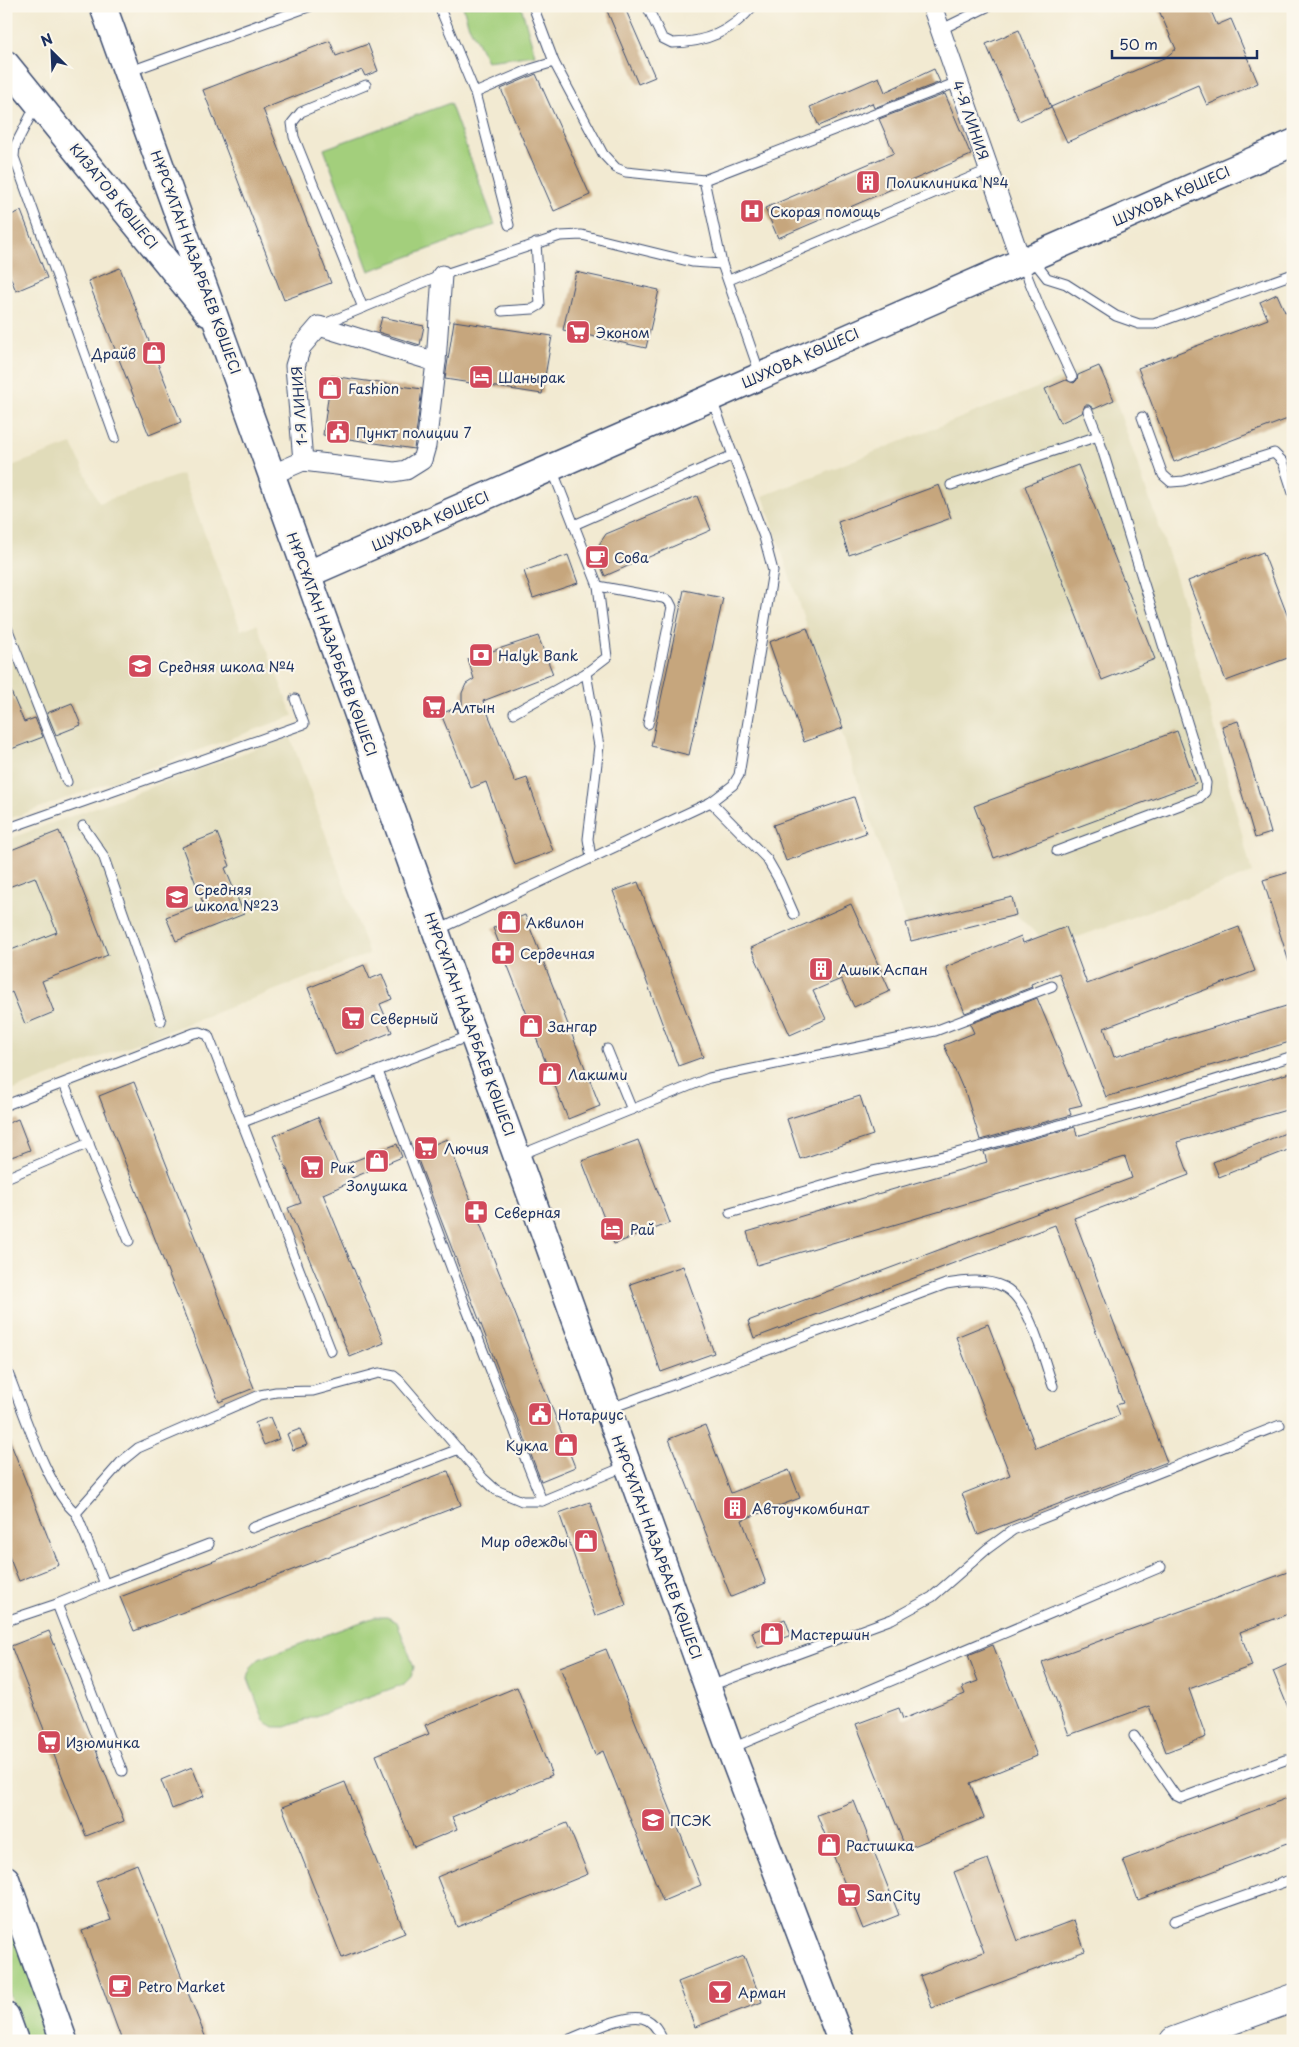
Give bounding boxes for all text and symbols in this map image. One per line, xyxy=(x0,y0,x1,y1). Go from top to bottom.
north arrow xyxy=(28,28,78,78)
text: N xyxy=(37,28,56,52)
scale bar xyxy=(1112,28,1256,60)
text: 50 m xyxy=(1119,32,1158,55)
street label: 4-Я ЛИНИЯ xyxy=(948,78,994,162)
street label: КИЗАТОВ КӨШЕСІ xyxy=(65,139,163,253)
street label: НҰРСҰЛТАН НАЗАРБАЕВ КӨШЕСІ xyxy=(146,147,246,377)
street label: ШУХОВА КӨШЕСІ xyxy=(1109,161,1233,231)
building icon: Поликлиника №4 xyxy=(855,169,881,195)
place label: Поликлиника №4 xyxy=(886,172,1009,193)
hospital icon: Скорая помощь xyxy=(739,198,765,224)
place label: Скорая помощь xyxy=(770,201,880,222)
supermarket icon: Эконом xyxy=(565,319,591,345)
place label: Эконом xyxy=(596,322,650,343)
street label: ШУХОВА КӨШЕСІ xyxy=(738,323,862,393)
shop icon: Драйв xyxy=(141,340,167,366)
place label: Драйв xyxy=(91,343,136,364)
hotel icon: Шанырак xyxy=(468,364,494,390)
street label: 1-Я ЛИНИЯ xyxy=(286,366,312,446)
place label: Шанырак xyxy=(498,367,566,388)
shop icon: Fashion xyxy=(317,375,343,401)
place label: Fashion xyxy=(348,378,399,399)
public building icon: Пункт полиции 7 xyxy=(325,419,351,445)
place label: Пункт полиции 7 xyxy=(356,422,471,443)
street label: ШУХОВА КӨШЕСІ xyxy=(368,486,492,556)
street label: НҰРСҰЛТАН НАЗАРБАЕВ КӨШЕСІ xyxy=(282,529,382,759)
cafe icon: Сова xyxy=(584,544,610,570)
place label: Сова xyxy=(614,547,649,568)
bank icon: Halyk Bank xyxy=(468,642,494,668)
place label: Halyk Bank xyxy=(498,645,579,666)
school or university icon: Средняя школа №4 xyxy=(127,653,153,679)
place label: Средняя школа №4 xyxy=(158,656,295,677)
supermarket icon: Алтын xyxy=(421,694,447,720)
place label: Алтын xyxy=(452,697,495,718)
place label: Средняя школа №23 xyxy=(194,879,279,916)
school or university icon: Средняя школа №23 xyxy=(164,884,190,910)
street label: НҰРСҰЛТАН НАЗАРБАЕВ КӨШЕСІ xyxy=(420,909,520,1139)
shop icon: Аквилон xyxy=(496,909,522,935)
place label: Аквилон xyxy=(526,912,584,933)
pharmacy icon: Сердечная xyxy=(490,940,516,966)
place label: Сердечная xyxy=(520,943,595,964)
building icon: Ашык Аспан xyxy=(808,956,834,982)
place label: Ашык Аспан xyxy=(838,959,928,980)
supermarket icon: Северный xyxy=(340,1005,366,1031)
place label: Северный xyxy=(370,1008,439,1029)
shop icon: Зангар xyxy=(518,1013,544,1039)
place label: Зангар xyxy=(547,1016,597,1037)
shop icon: Лакшми xyxy=(537,1061,563,1087)
place label: Лакшми xyxy=(568,1064,628,1085)
supermarket icon: Лючия xyxy=(413,1135,439,1161)
place label: Лючия xyxy=(444,1138,489,1159)
shop icon: Золушка xyxy=(364,1148,390,1174)
supermarket icon: Рик xyxy=(299,1154,325,1180)
place label: Рик xyxy=(330,1157,354,1178)
place label: Золушка xyxy=(346,1175,408,1196)
pharmacy icon: Северная xyxy=(463,1199,489,1225)
place label: Северная xyxy=(494,1202,561,1223)
hotel icon: Рай xyxy=(599,1216,625,1242)
place label: Рай xyxy=(630,1219,655,1240)
public building icon: Нотариус xyxy=(527,1401,553,1427)
place label: Нотариус xyxy=(558,1404,623,1425)
shop icon: Кукла xyxy=(553,1432,579,1458)
street label: НҰРСҰЛТАН НАЗАРБАЕВ КӨШЕСІ xyxy=(607,1432,707,1662)
place label: Кукла xyxy=(506,1435,548,1456)
building icon: Автоучкомбинат xyxy=(722,1495,748,1521)
place label: Автоучкомбинат xyxy=(752,1498,870,1519)
shop icon: Мир одежды xyxy=(573,1528,599,1554)
place label: Мир одежды xyxy=(481,1531,568,1552)
shop icon: Мастершин xyxy=(759,1621,785,1647)
place label: Мастершин xyxy=(790,1624,870,1645)
supermarket icon: Изюминка xyxy=(36,1729,62,1755)
place label: Изюминка xyxy=(66,1732,140,1753)
school or university icon: ПСЭК xyxy=(640,1807,666,1833)
place label: ПСЭК xyxy=(670,1810,712,1831)
shop icon: Растишка xyxy=(816,1832,842,1858)
place label: Растишка xyxy=(846,1835,914,1856)
supermarket icon: SanCity xyxy=(836,1882,862,1908)
place label: SanCity xyxy=(866,1885,921,1906)
cafe icon: Petro Market xyxy=(107,1973,133,1999)
place label: Petro Market xyxy=(138,1976,225,1997)
bar icon: Арман xyxy=(707,1979,733,2005)
place label: Арман xyxy=(738,1982,786,2003)

